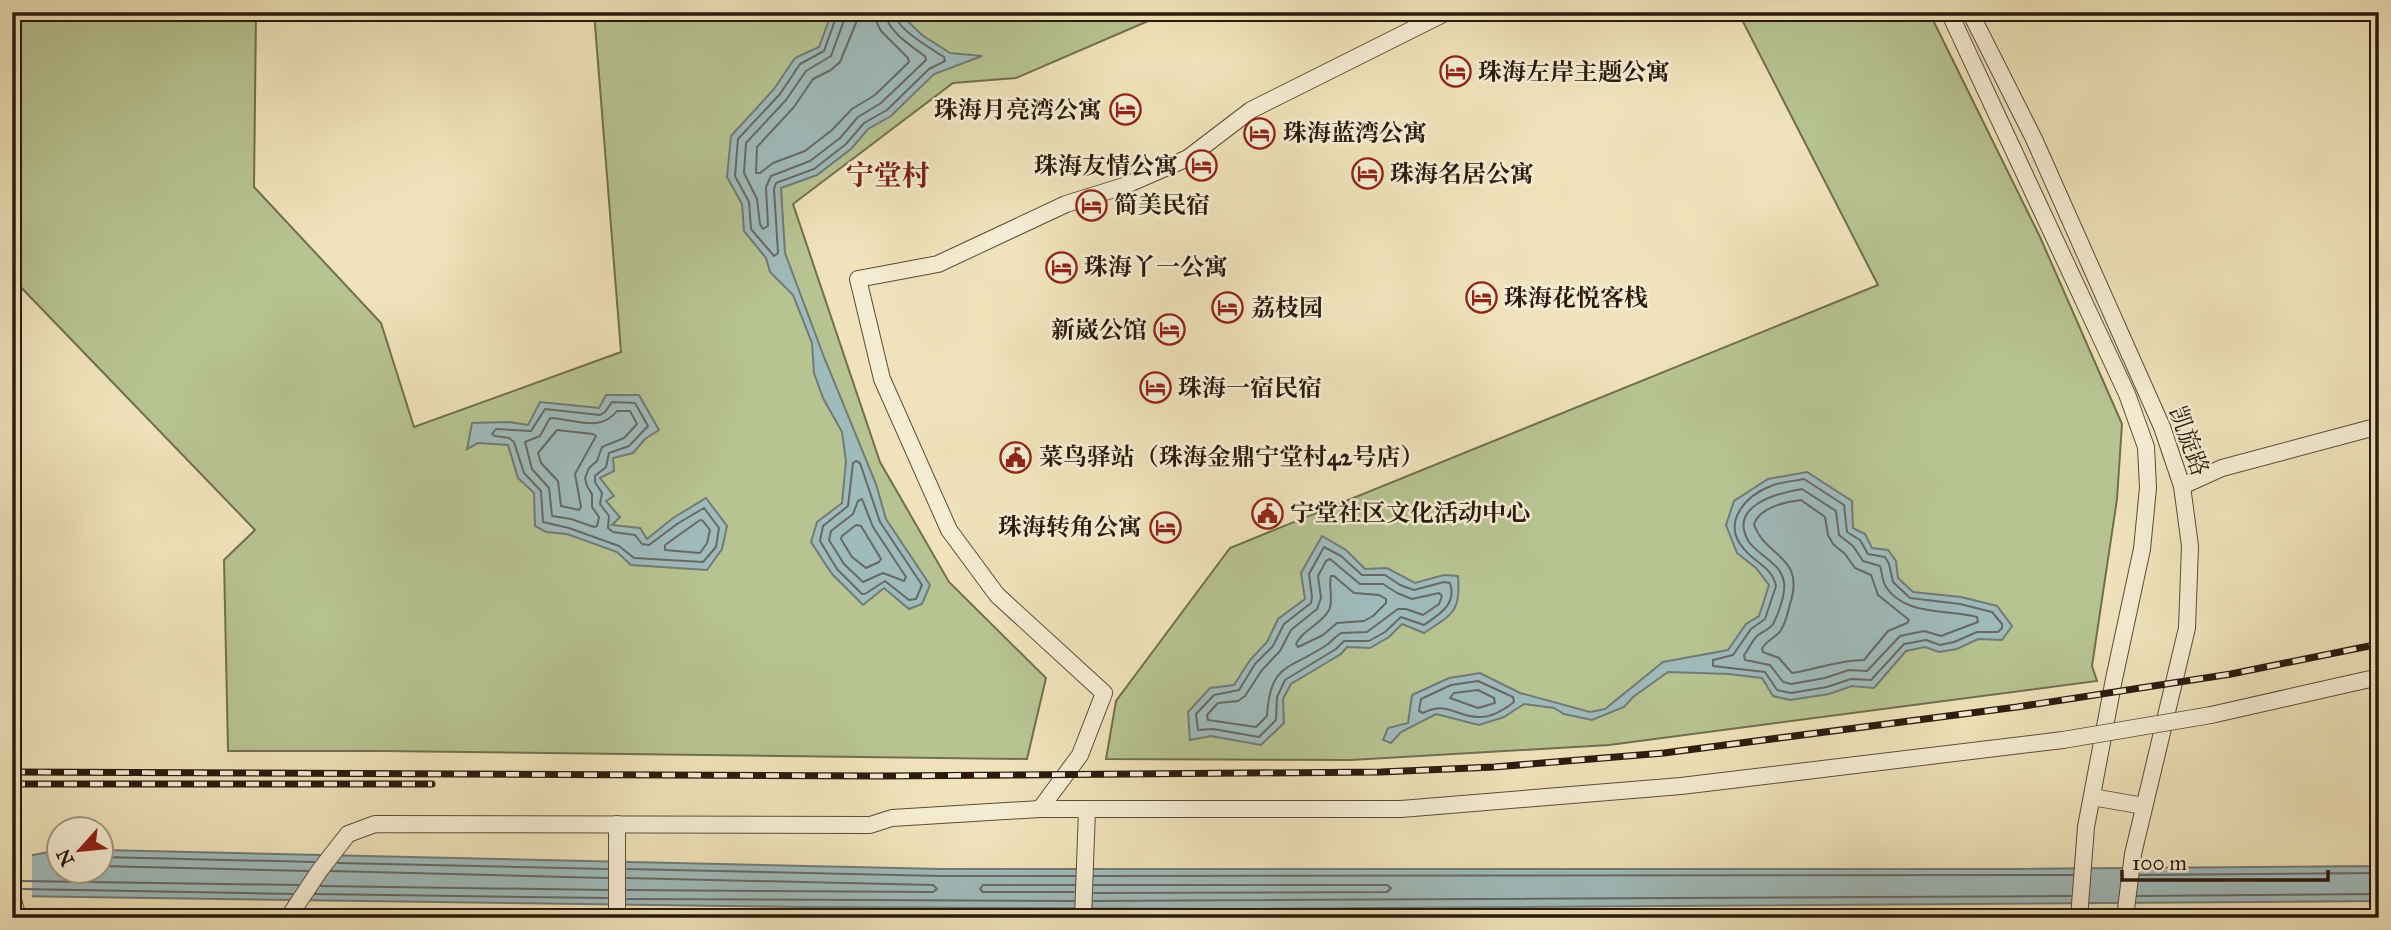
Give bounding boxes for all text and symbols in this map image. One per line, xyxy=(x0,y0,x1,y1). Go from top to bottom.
hotel icon: 珠海左岸主题公寓 xyxy=(1438,55,1472,89)
place label: 珠海左岸主题公寓 xyxy=(1478,57,1670,87)
hotel icon: 珠海月亮湾公寓 xyxy=(1108,93,1142,127)
place label: 珠海月亮湾公寓 xyxy=(934,95,1102,125)
hotel icon: 珠海蓝湾公寓 xyxy=(1243,116,1277,150)
place label: 珠海蓝湾公寓 xyxy=(1283,118,1427,148)
hotel icon: 珠海友情公寓 xyxy=(1184,149,1218,183)
place label: 珠海友情公寓 xyxy=(1034,151,1178,181)
hotel icon: 珠海名居公寓 xyxy=(1350,157,1384,191)
district label: 宁堂村 xyxy=(846,158,930,193)
place label: 珠海名居公寓 xyxy=(1390,159,1534,189)
hotel icon: 简美民宿 xyxy=(1074,188,1108,222)
place label: 简美民宿 xyxy=(1114,190,1210,220)
hotel icon: 珠海丫一公寓 xyxy=(1044,250,1078,284)
place label: 珠海丫一公寓 xyxy=(1084,252,1228,282)
hotel icon: 珠海花悦客栈 xyxy=(1464,281,1498,315)
place label: 珠海花悦客栈 xyxy=(1504,283,1648,313)
hotel icon: 荔枝园 xyxy=(1211,291,1245,325)
place label: 荔枝园 xyxy=(1251,293,1323,323)
hotel icon: 新崴公馆 xyxy=(1153,313,1187,347)
place label: 新崴公馆 xyxy=(1051,315,1147,345)
hotel icon: 珠海一宿民宿 xyxy=(1138,371,1172,405)
place label: 珠海一宿民宿 xyxy=(1178,373,1322,403)
street label: 凯旋路 xyxy=(2163,402,2215,480)
public building icon: 菜鸟驿站（珠海金鼎宁堂村42号店） xyxy=(999,440,1033,474)
place label: 菜鸟驿站（珠海金鼎宁堂村42号店） xyxy=(1039,442,1424,472)
public building icon: 宁堂社区文化活动中心 xyxy=(1250,496,1284,530)
place label: 宁堂社区文化活动中心 xyxy=(1290,498,1530,528)
hotel icon: 珠海转角公寓 xyxy=(1148,510,1182,544)
place label: 珠海转角公寓 xyxy=(998,512,1142,542)
north arrow xyxy=(46,814,116,884)
scale bar xyxy=(2122,839,2328,883)
text: N xyxy=(51,845,79,870)
text: 100 m xyxy=(2132,850,2187,876)

